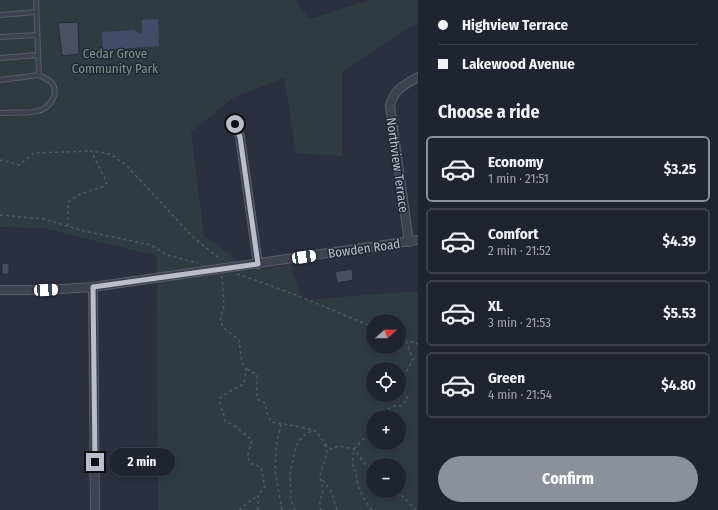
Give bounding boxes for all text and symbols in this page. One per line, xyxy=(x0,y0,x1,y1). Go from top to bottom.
text: Highview Terrace xyxy=(462,16,568,34)
park label: Cedar Grove Community Park xyxy=(72,46,159,76)
text: Lakewood Avenue xyxy=(462,55,575,73)
text: Choose a ride xyxy=(438,101,540,123)
route start xyxy=(226,115,244,133)
street label: Northview Terrace xyxy=(383,117,412,214)
icon: car xyxy=(440,151,476,187)
text: Economy xyxy=(488,153,543,171)
text: $3.25 xyxy=(664,160,696,178)
text: 1 min · 21:51 xyxy=(488,171,549,186)
icon: car xyxy=(440,223,476,259)
text: Comfort xyxy=(488,225,539,243)
text: $4.39 xyxy=(662,232,696,250)
street label: Bowden Road xyxy=(327,236,401,261)
text: 2 min · 21:52 xyxy=(488,243,551,258)
car xyxy=(291,249,317,265)
car xyxy=(34,283,58,297)
icon: car xyxy=(440,295,476,331)
text: XL xyxy=(488,297,503,315)
text: $5.53 xyxy=(663,304,696,322)
north arrow xyxy=(366,314,406,354)
map controls xyxy=(366,314,406,498)
text: 3 min · 21:53 xyxy=(488,315,551,330)
button: locate xyxy=(366,362,406,402)
icon: car xyxy=(440,367,476,403)
text: Green xyxy=(488,369,525,387)
text: $4.80 xyxy=(661,376,696,394)
text: 4 min · 21:54 xyxy=(488,387,552,402)
button: + xyxy=(366,410,406,450)
callout: 2 min xyxy=(109,448,175,476)
route end xyxy=(86,453,104,471)
text: 2 min xyxy=(128,454,156,469)
button: Confirm xyxy=(438,456,698,502)
button: − xyxy=(366,458,406,498)

